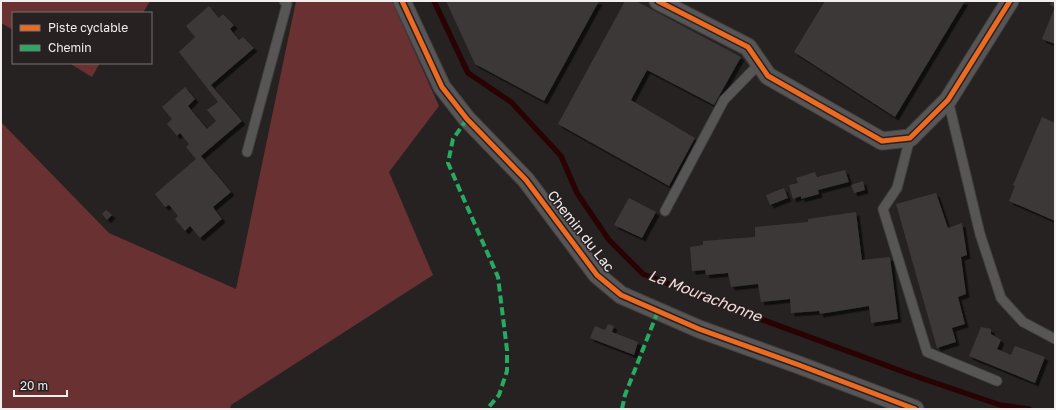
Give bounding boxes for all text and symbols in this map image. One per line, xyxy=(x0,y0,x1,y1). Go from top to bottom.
legend xyxy=(12,12,152,64)
text: Piste cyclable xyxy=(48,20,128,35)
text: Chemin xyxy=(48,40,92,55)
street label: Chemin du Lac xyxy=(544,187,619,275)
water label: La Mourachonne xyxy=(646,265,766,325)
scale bar xyxy=(14,372,67,398)
text: 20 m xyxy=(20,378,48,393)

